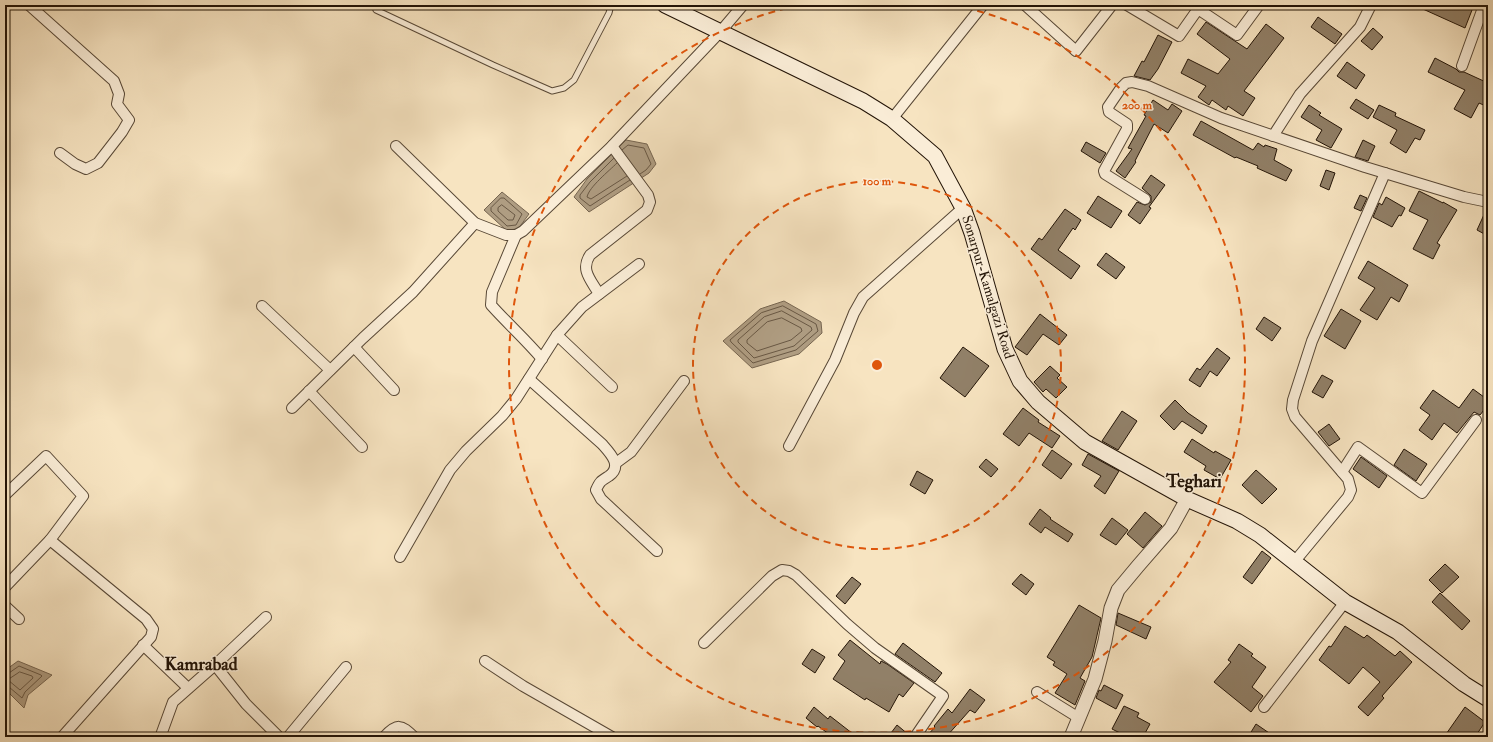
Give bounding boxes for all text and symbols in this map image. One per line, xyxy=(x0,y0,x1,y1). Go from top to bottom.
text: 200 m xyxy=(1122,98,1153,113)
text: 100 m xyxy=(863,174,892,189)
street label: Sonarpur-Kamalgazi Road xyxy=(957,213,1018,361)
centre of rings xyxy=(870,358,884,372)
district label: Teghari xyxy=(1165,470,1222,493)
district label: Kamrabad xyxy=(164,653,238,676)

